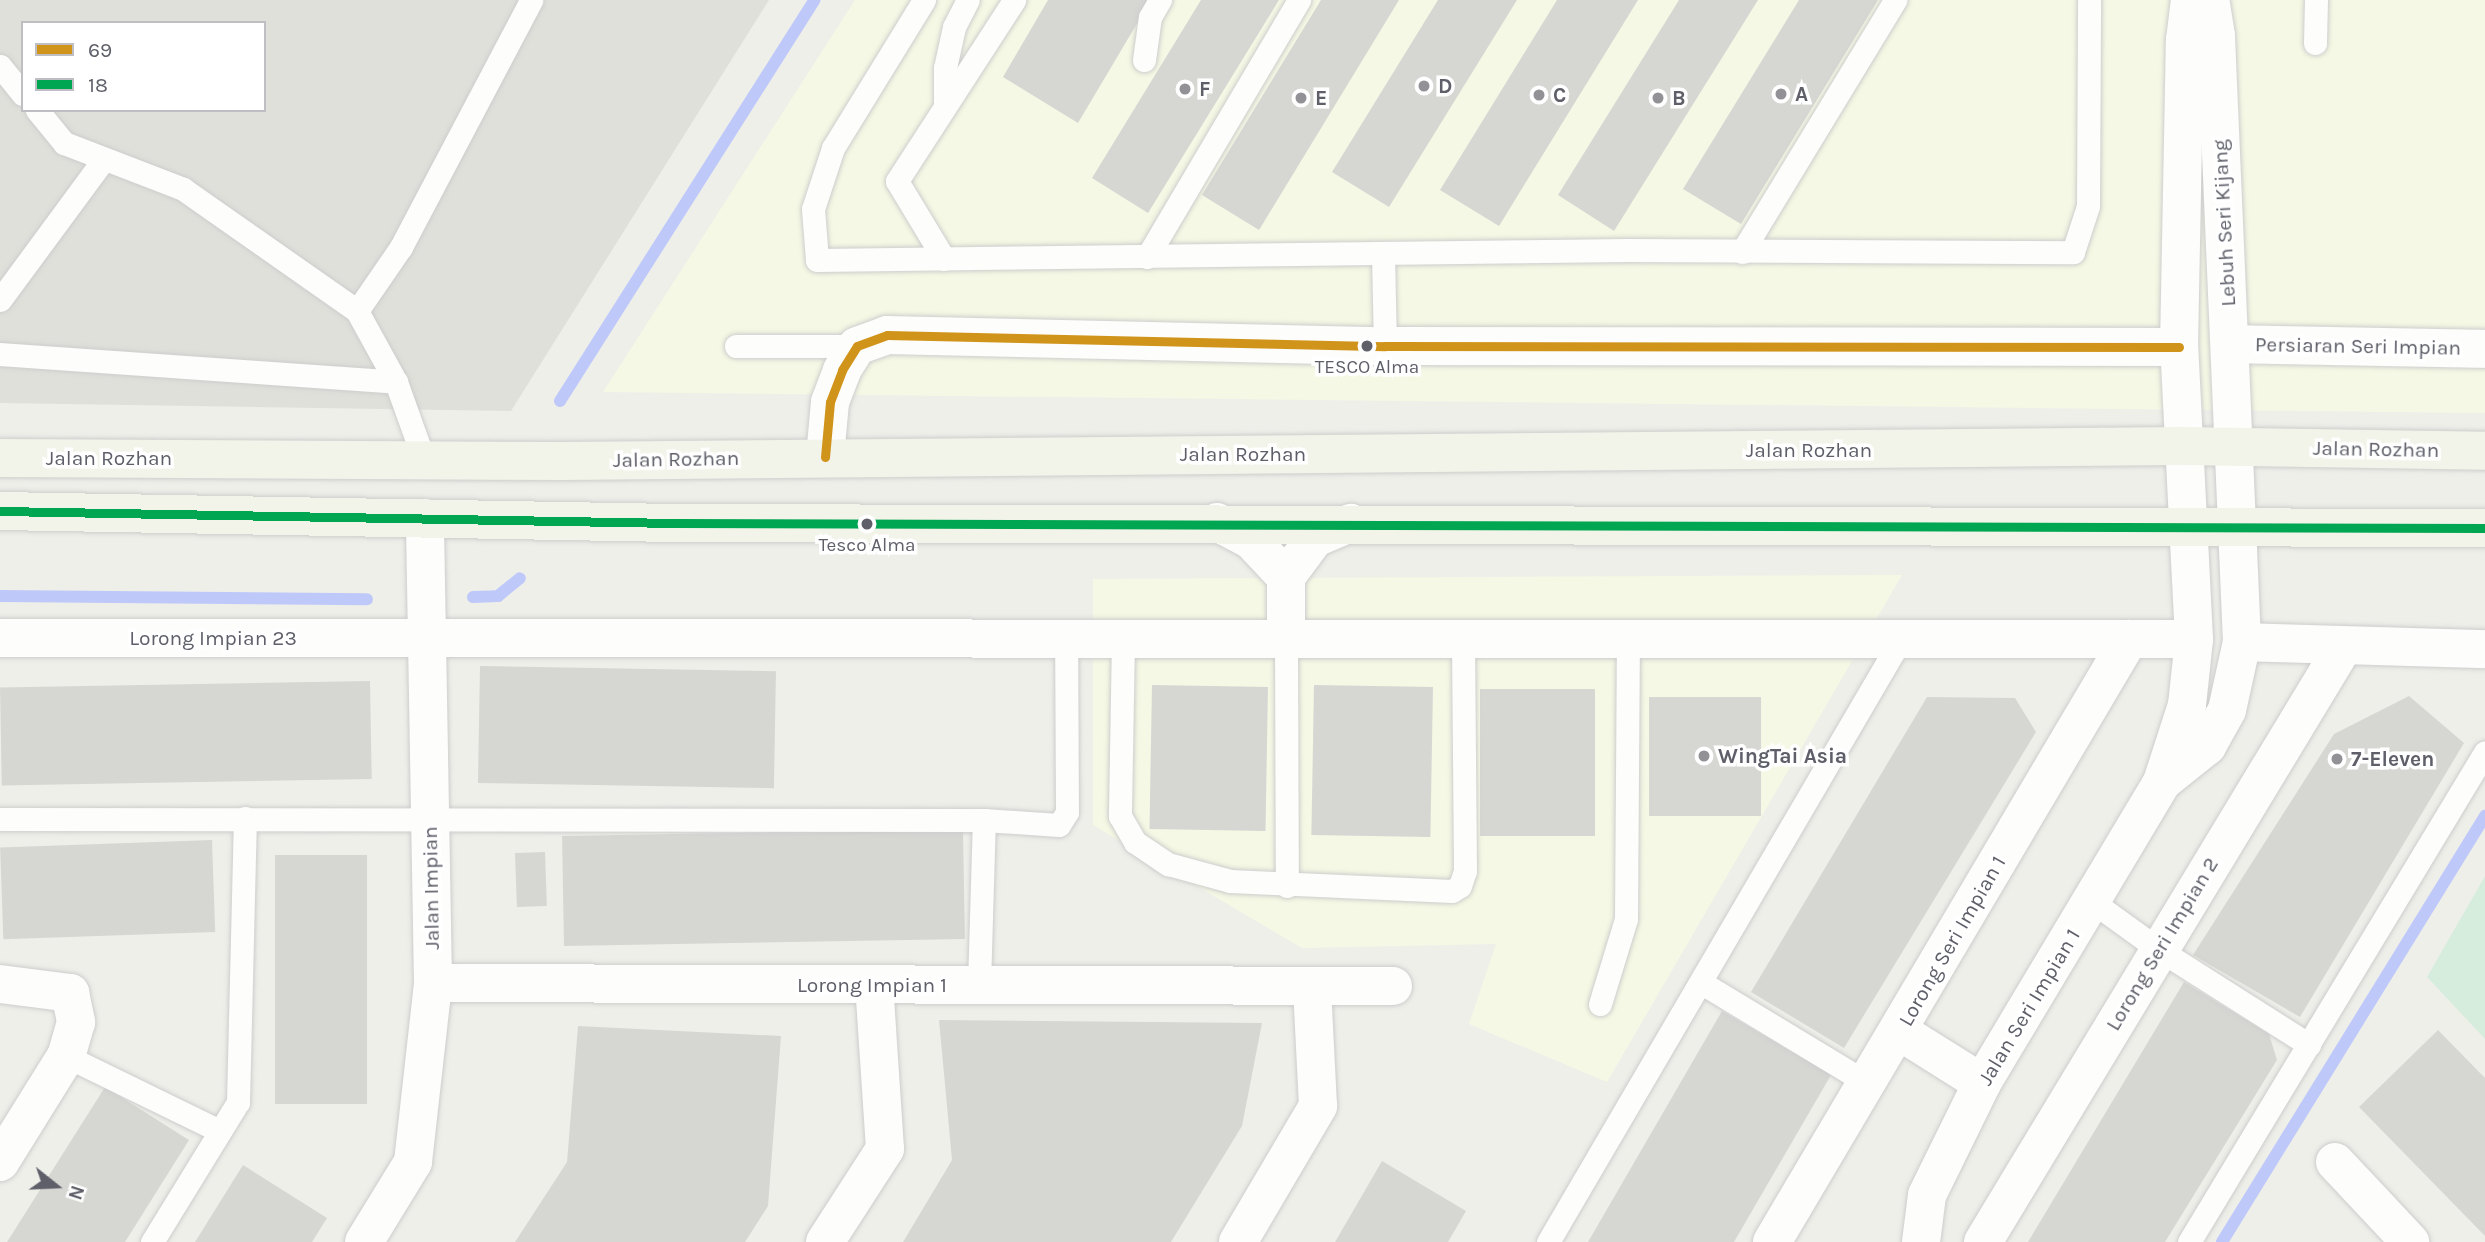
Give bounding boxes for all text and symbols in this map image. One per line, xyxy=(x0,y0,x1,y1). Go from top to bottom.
legend xyxy=(21,21,266,112)
text: 69 xyxy=(88,38,112,62)
text: 18 xyxy=(88,73,108,97)
place label: D xyxy=(1438,73,1452,99)
place label: F xyxy=(1199,76,1210,102)
marker: D xyxy=(1416,78,1432,94)
marker: F xyxy=(1177,81,1193,97)
place label: A xyxy=(1795,81,1808,107)
place label: C xyxy=(1553,82,1566,108)
place label: E xyxy=(1315,85,1327,111)
place label: B xyxy=(1672,85,1686,111)
marker: A xyxy=(1773,86,1789,102)
marker: C xyxy=(1531,87,1547,103)
marker: E xyxy=(1293,90,1309,106)
marker: B xyxy=(1650,90,1666,106)
street label: Lebuh Seri Kijang xyxy=(2207,139,2241,307)
street label: Persiaran Seri Impian xyxy=(2255,332,2461,360)
marker: TESCO Alma xyxy=(1360,339,1374,353)
place label: TESCO Alma xyxy=(1315,357,1419,379)
street label: Jalan Rozhan xyxy=(2313,435,2439,463)
street label: Jalan Rozhan xyxy=(1746,437,1872,463)
street label: Jalan Rozhan xyxy=(1180,441,1306,467)
street label: Jalan Rozhan xyxy=(46,445,172,471)
street label: Jalan Rozhan xyxy=(613,445,739,473)
marker: Tesco Alma xyxy=(860,517,874,531)
place label: Tesco Alma xyxy=(819,535,915,557)
street label: Lorong Impian 23 xyxy=(129,625,297,651)
place label: WingTai Asia xyxy=(1718,743,1847,769)
place label: 7-Eleven xyxy=(2351,746,2434,772)
marker: WingTai Asia xyxy=(1696,748,1712,764)
marker: 7-Eleven xyxy=(2329,751,2345,767)
street label: Jalan Impian xyxy=(417,826,445,950)
street label: Lorong Seri Impian 1 xyxy=(1893,851,2011,1031)
street label: Lorong Seri Impian 2 xyxy=(2100,853,2224,1035)
street label: Jalan Seri Impian 1 xyxy=(1972,924,2086,1090)
street label: Lorong Impian 1 xyxy=(797,972,947,998)
north arrow xyxy=(21,1151,91,1221)
text: N xyxy=(63,1183,89,1202)

